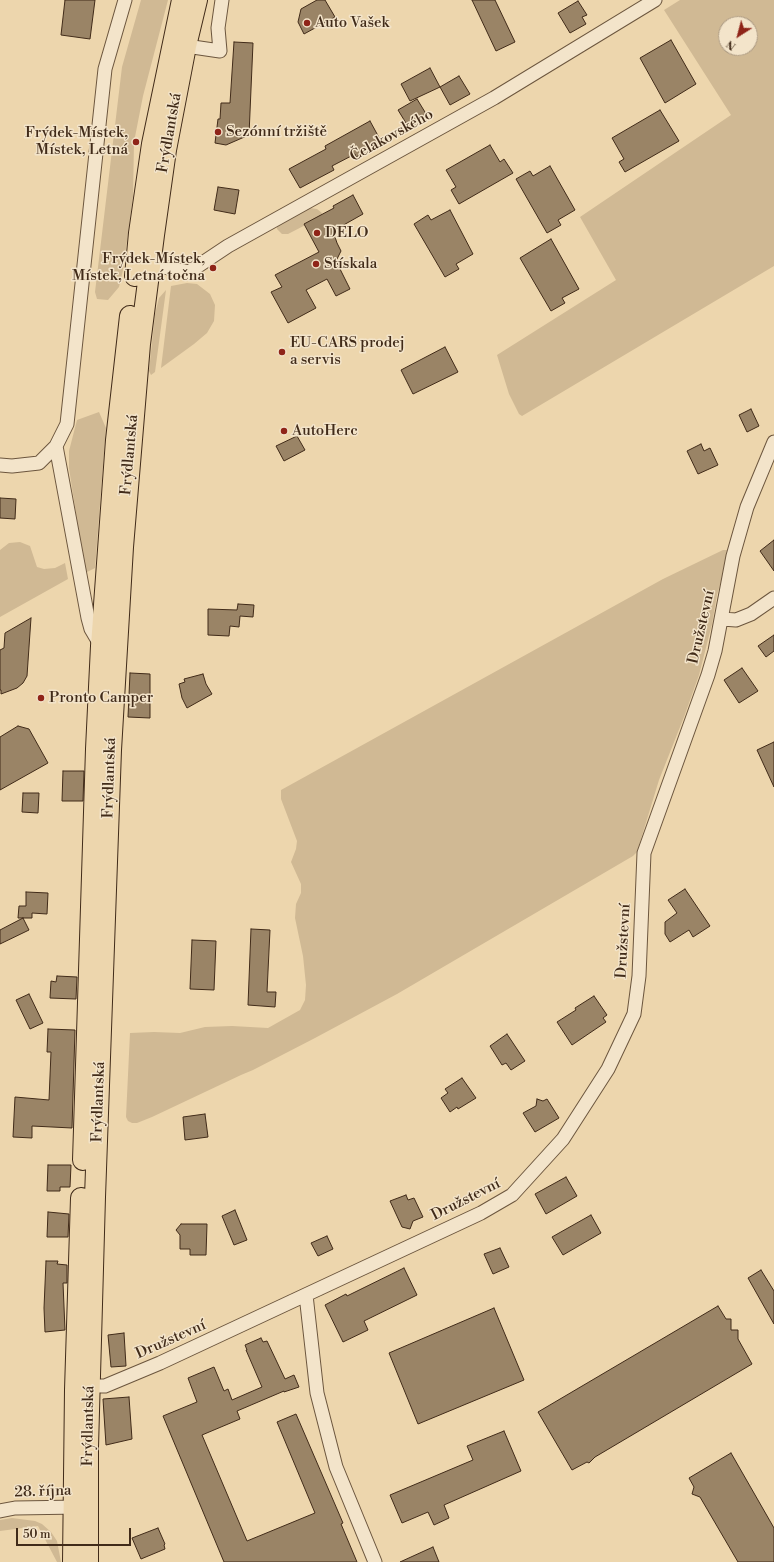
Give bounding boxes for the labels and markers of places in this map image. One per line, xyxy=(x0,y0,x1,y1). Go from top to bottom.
place label: Auto Vašek xyxy=(315,14,389,32)
marker: Auto Vašek xyxy=(302,18,312,28)
place label: Sezónní tržiště xyxy=(226,123,327,141)
place label: Frýdek-Místek, Místek, Letná xyxy=(25,124,128,159)
marker: Sezónní tržiště xyxy=(213,127,223,137)
marker: Frýdek-Místek, Místek, Letná xyxy=(131,137,141,147)
place label: DELO xyxy=(325,224,369,242)
marker: DELO xyxy=(312,228,322,238)
place label: Frýdek-Místek, Místek, Letná točna xyxy=(72,250,205,285)
place label: Stískala xyxy=(324,255,377,273)
marker: Stískala xyxy=(311,259,321,269)
marker: Frýdek-Místek, Místek, Letná točna xyxy=(208,263,218,273)
place label: EU-CARS prodej a servis xyxy=(290,334,405,369)
marker: EU-CARS prodej a servis xyxy=(277,347,287,357)
place label: AutoHerc xyxy=(292,422,358,440)
marker: AutoHerc xyxy=(279,426,289,436)
place label: Pronto Camper xyxy=(49,689,153,707)
marker: Pronto Camper xyxy=(36,693,46,703)

